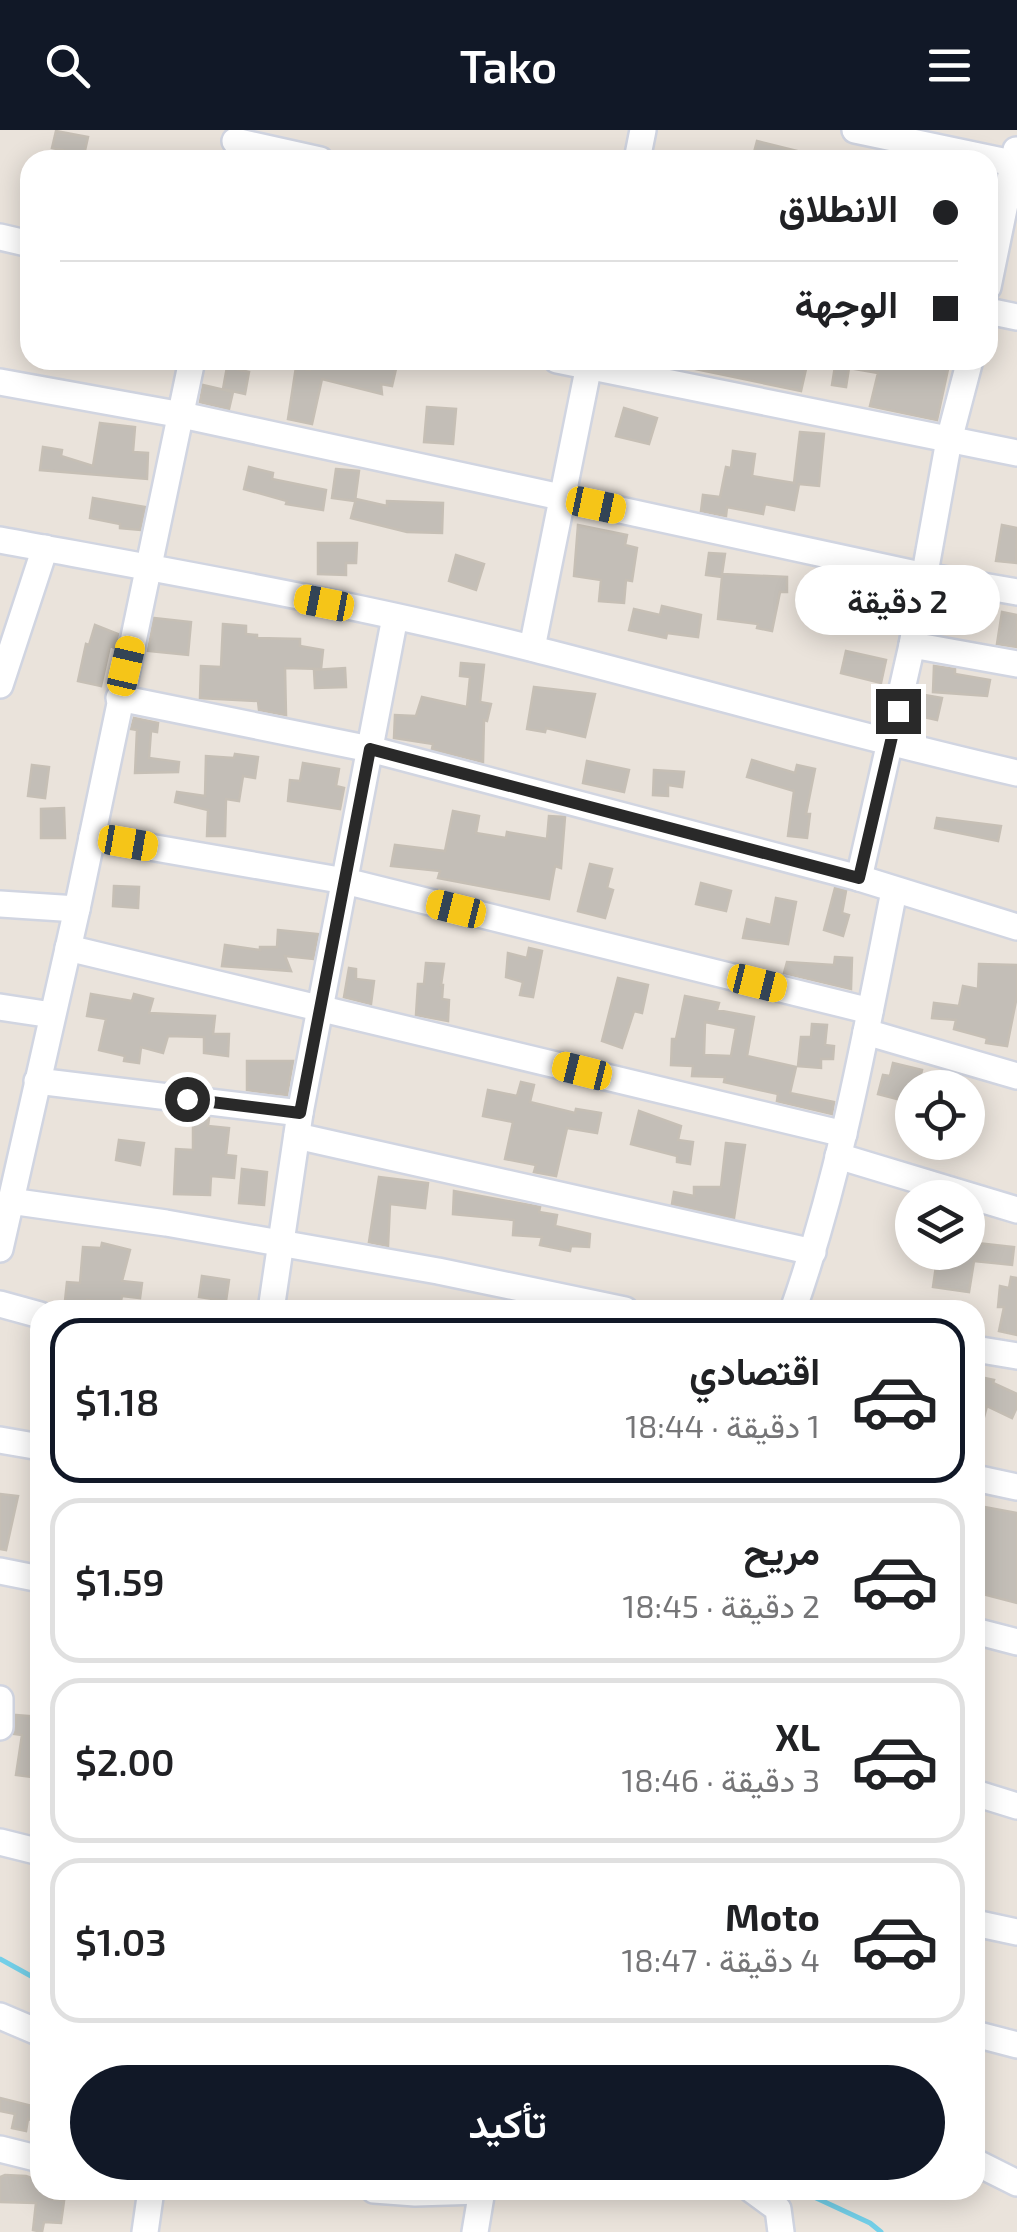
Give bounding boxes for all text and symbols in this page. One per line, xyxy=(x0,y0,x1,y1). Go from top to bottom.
icon: search xyxy=(40,38,95,93)
text: Tako xyxy=(460,38,557,92)
icon: menu xyxy=(922,38,977,93)
text: الانطلاق xyxy=(779,184,898,230)
text: الوجهة xyxy=(795,280,898,326)
car xyxy=(564,484,628,526)
callout: 2 دقيقة xyxy=(796,566,1000,636)
text: 2 دقيقة xyxy=(847,581,948,619)
car xyxy=(292,583,356,623)
car xyxy=(105,633,147,699)
route end xyxy=(876,689,921,734)
car xyxy=(96,823,160,863)
car xyxy=(423,887,489,931)
car xyxy=(724,961,790,1005)
car xyxy=(549,1049,615,1093)
map controls xyxy=(895,1070,985,1270)
button: locate xyxy=(895,1070,985,1160)
route start xyxy=(165,1077,210,1122)
button: layers xyxy=(895,1180,985,1270)
text: اقتصادي xyxy=(689,1347,820,1393)
icon: car xyxy=(850,1356,940,1446)
text: $1.18 xyxy=(75,1378,159,1424)
text: 1 دقيقة · 18:44 xyxy=(625,1406,820,1444)
text: مريح xyxy=(744,1527,820,1573)
icon: car xyxy=(850,1536,940,1626)
text: $1.59 xyxy=(75,1558,165,1604)
text: 2 دقيقة · 18:45 xyxy=(622,1586,820,1624)
text: XL xyxy=(775,1713,820,1759)
icon: car xyxy=(850,1716,940,1806)
text: $2.00 xyxy=(75,1738,175,1784)
text: 3 دقيقة · 18:46 xyxy=(621,1760,820,1798)
text: Moto xyxy=(725,1893,820,1939)
icon: car xyxy=(850,1896,940,1986)
text: $1.03 xyxy=(75,1918,167,1964)
text: 4 دقيقة · 18:47 xyxy=(622,1940,820,1978)
button: تأكيد xyxy=(70,2065,945,2180)

